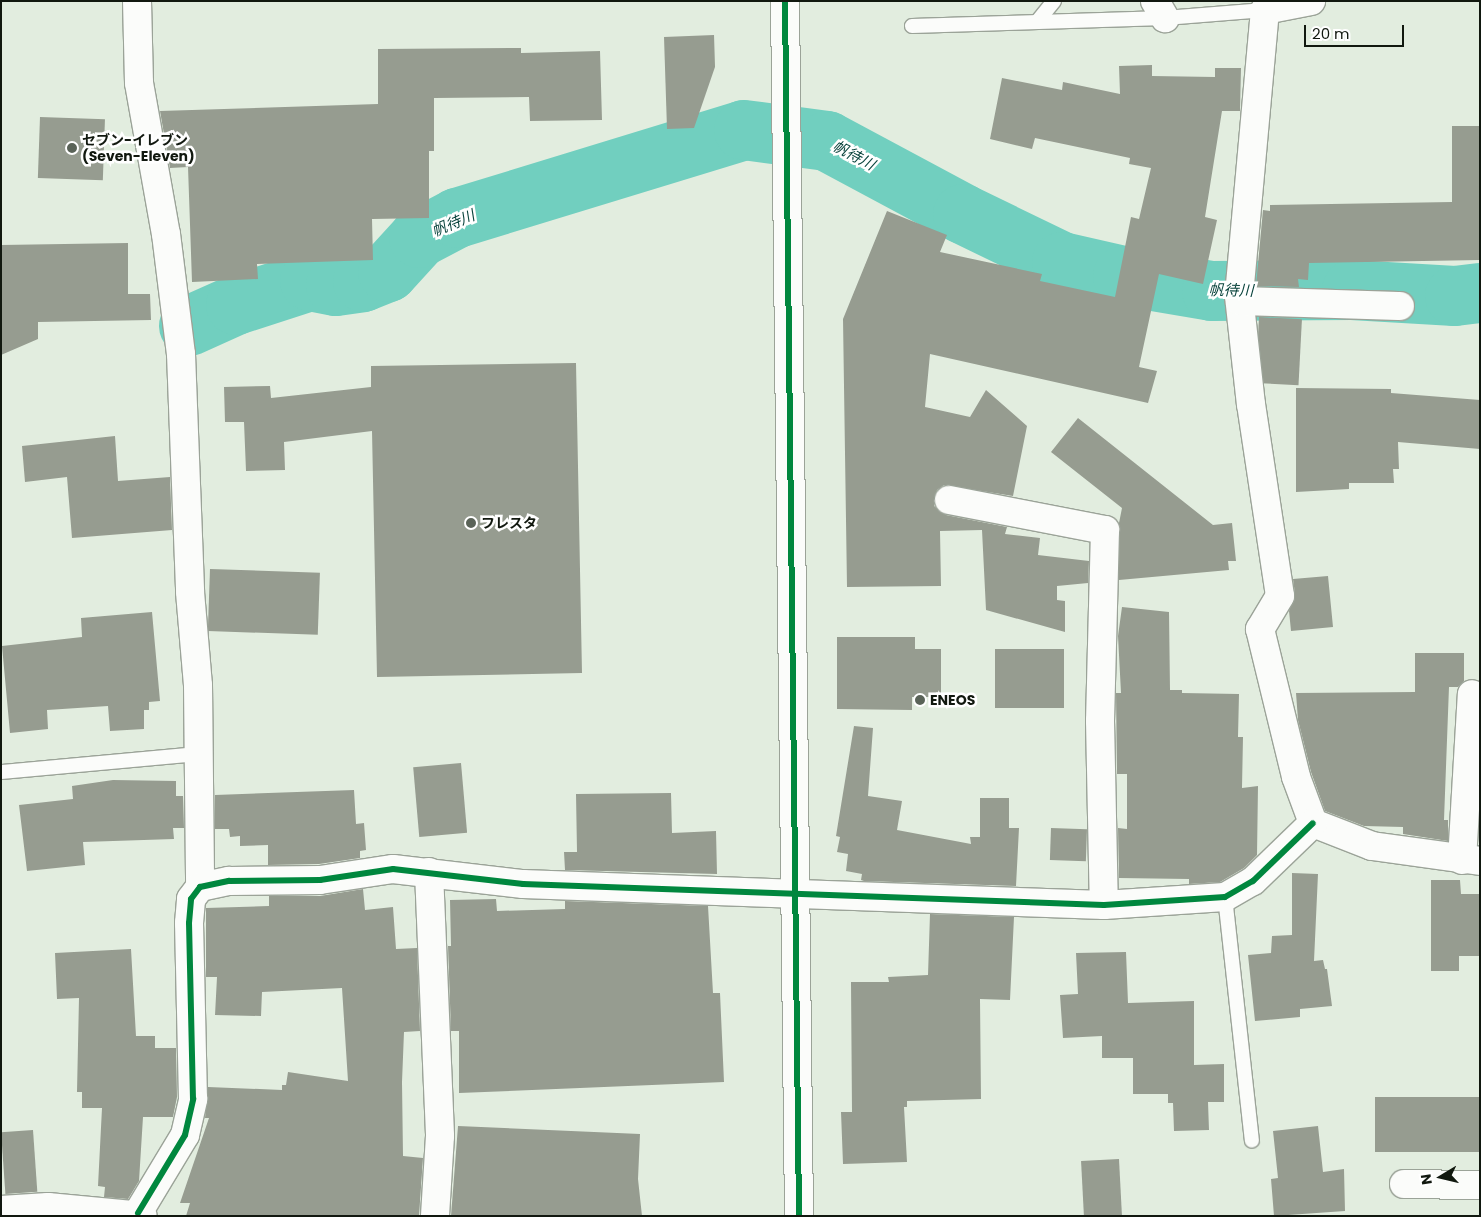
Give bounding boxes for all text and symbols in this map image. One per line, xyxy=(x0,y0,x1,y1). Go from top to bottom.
scale bar xyxy=(1306,15,1406,47)
text: 20 m xyxy=(1312,23,1350,44)
place label: セブン-イレブン (Seven-Eleven) xyxy=(82,132,195,164)
water label: 帆待川 xyxy=(830,136,878,174)
marker: セブン-イレブン (Seven-Eleven) xyxy=(66,142,78,154)
water label: 帆待川 xyxy=(429,206,477,240)
water label: 帆待川 xyxy=(1208,281,1254,299)
place label: フレスタ xyxy=(481,515,537,531)
marker: フレスタ xyxy=(465,517,477,529)
place label: ENEOS xyxy=(930,692,975,708)
marker: ENEOS xyxy=(914,694,926,706)
north arrow xyxy=(1416,1152,1466,1202)
text: N xyxy=(1415,1173,1437,1186)

